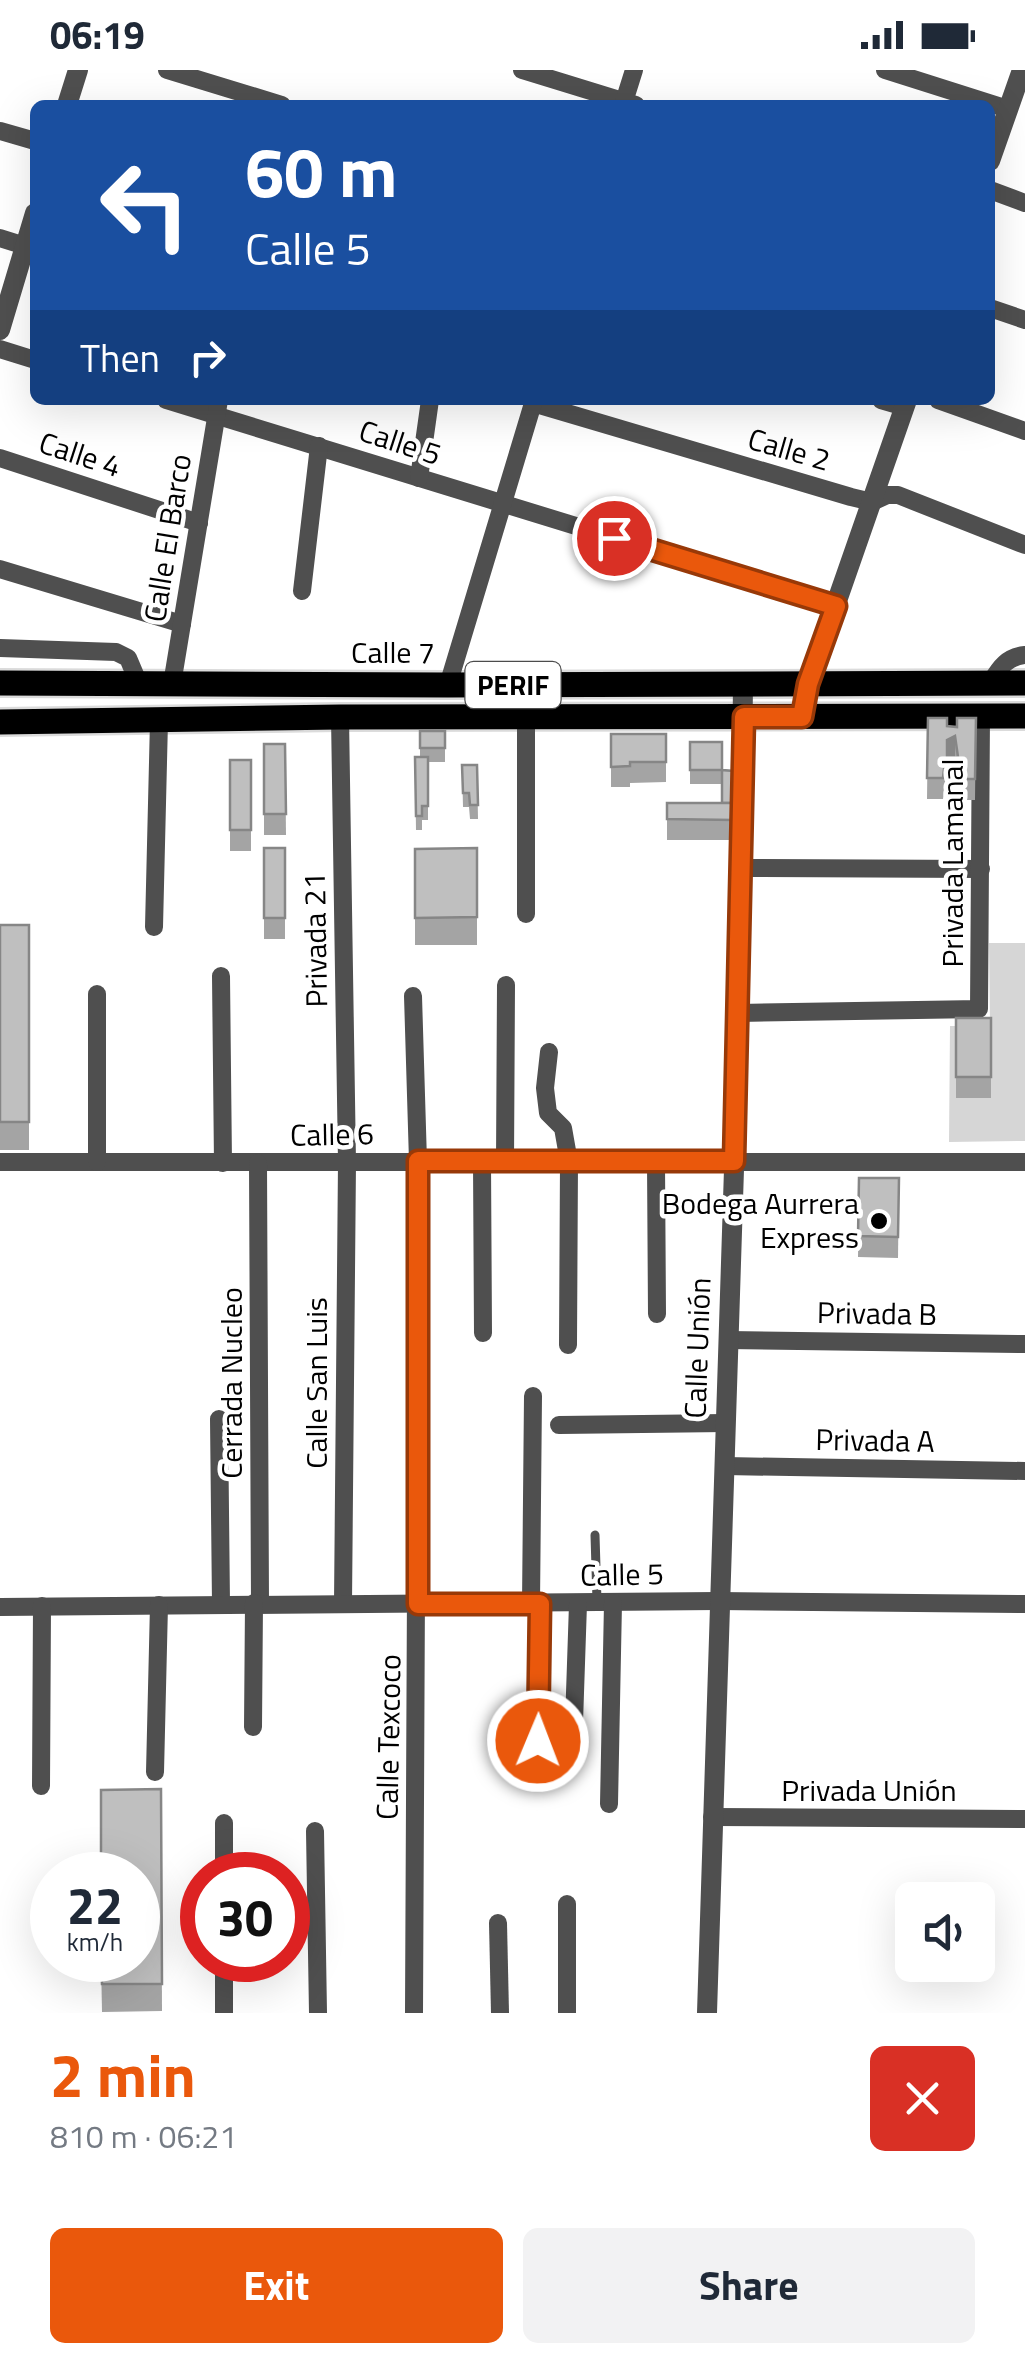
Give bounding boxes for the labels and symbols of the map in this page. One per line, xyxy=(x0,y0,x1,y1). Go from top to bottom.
street label: Calle 5 xyxy=(353,407,447,477)
street label: Calle 2 xyxy=(743,415,836,483)
street label: Calle 4 xyxy=(33,419,127,489)
street label: Calle El Barco xyxy=(131,451,203,625)
pin xyxy=(572,496,657,581)
street label: Calle 7 xyxy=(351,629,435,675)
road number: PERIF xyxy=(466,662,560,708)
street label: Privada Lamanal xyxy=(929,758,975,968)
street label: Privada 21 xyxy=(291,872,339,1008)
street label: Calle 6 xyxy=(290,1110,374,1158)
place label: Bodega Aurrera Express xyxy=(662,1180,859,1260)
marker: Bodega Aurrera Express xyxy=(868,1210,890,1232)
street label: Calle Unión xyxy=(672,1277,722,1419)
street label: Cerrada Nucleo xyxy=(208,1287,254,1479)
street label: Privada B xyxy=(817,1289,937,1337)
street label: Calle San Luis xyxy=(293,1297,339,1469)
street label: Privada A xyxy=(815,1416,935,1464)
street label: Calle 5 xyxy=(580,1550,664,1598)
street label: Calle Texcoco xyxy=(364,1654,412,1820)
position arrow xyxy=(486,1689,590,1793)
street label: Privada Unión xyxy=(781,1767,957,1813)
speed limit sign: 30 xyxy=(180,1852,310,1982)

